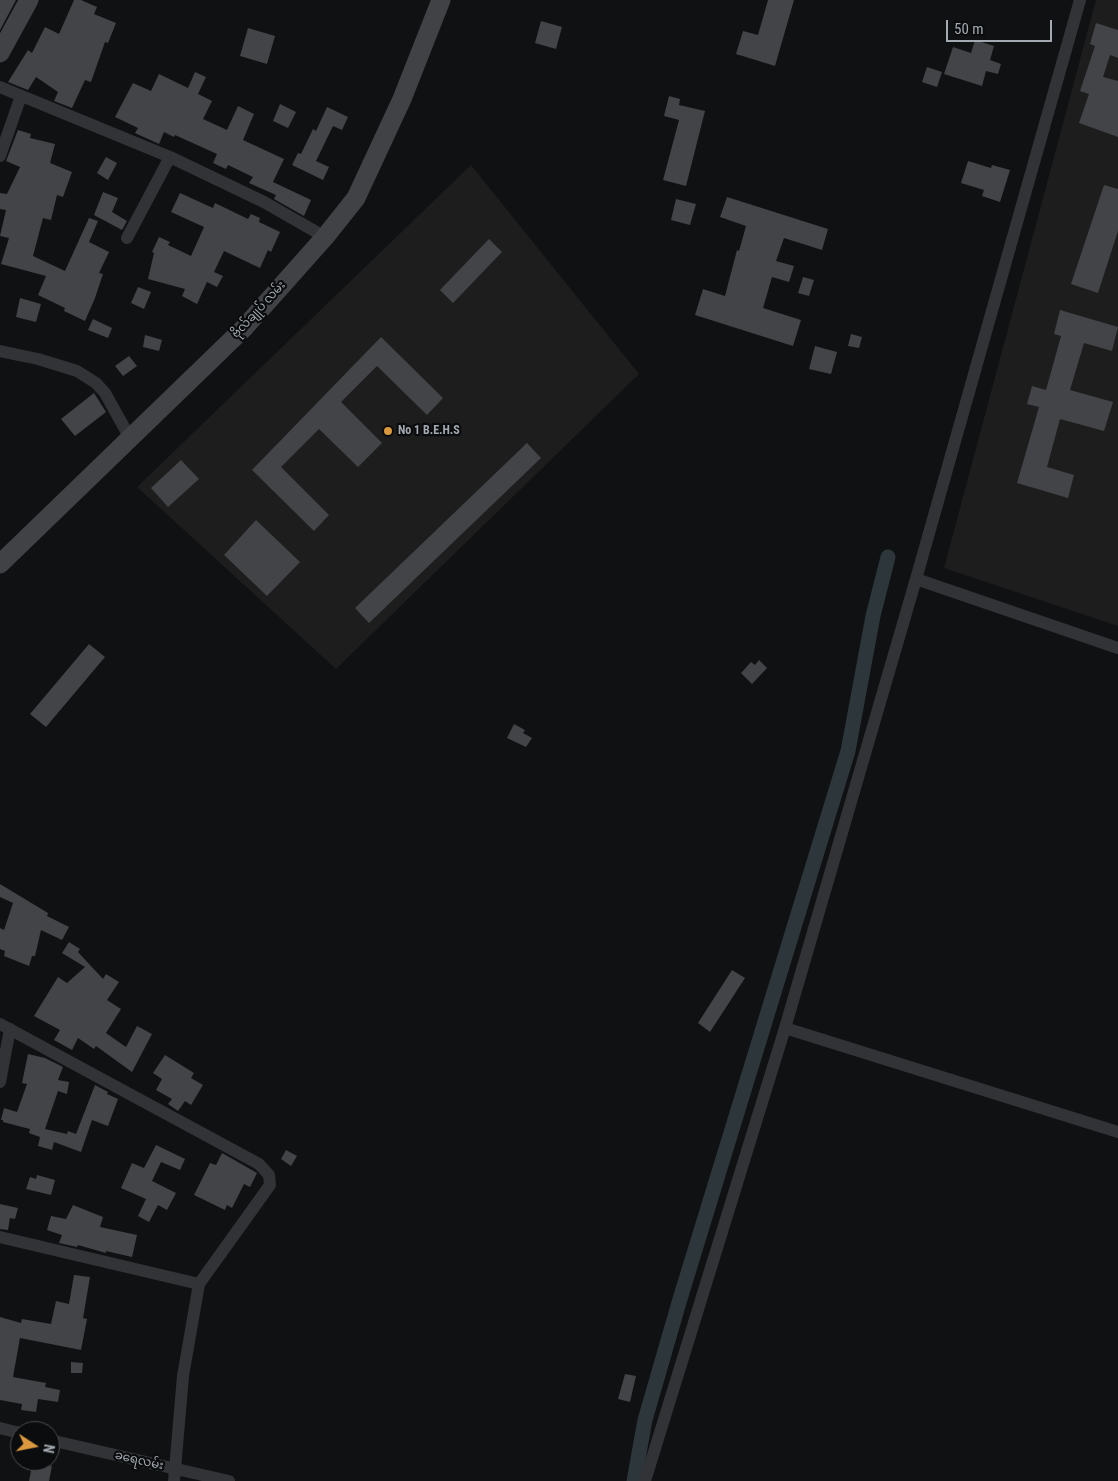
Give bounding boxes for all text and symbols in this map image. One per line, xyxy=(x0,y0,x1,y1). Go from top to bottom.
scale bar xyxy=(948,10,1054,42)
text: 50 m xyxy=(954,20,984,38)
street label: ဗိုလ်ချုပ် လမ်း xyxy=(229,279,289,341)
place label: No 1 B.E.H.S xyxy=(398,424,460,438)
marker: No 1 B.E.H.S xyxy=(382,425,394,437)
north arrow xyxy=(10,1421,60,1471)
text: N xyxy=(40,1443,57,1454)
street label: ခရေလမ်း xyxy=(113,1448,165,1474)

